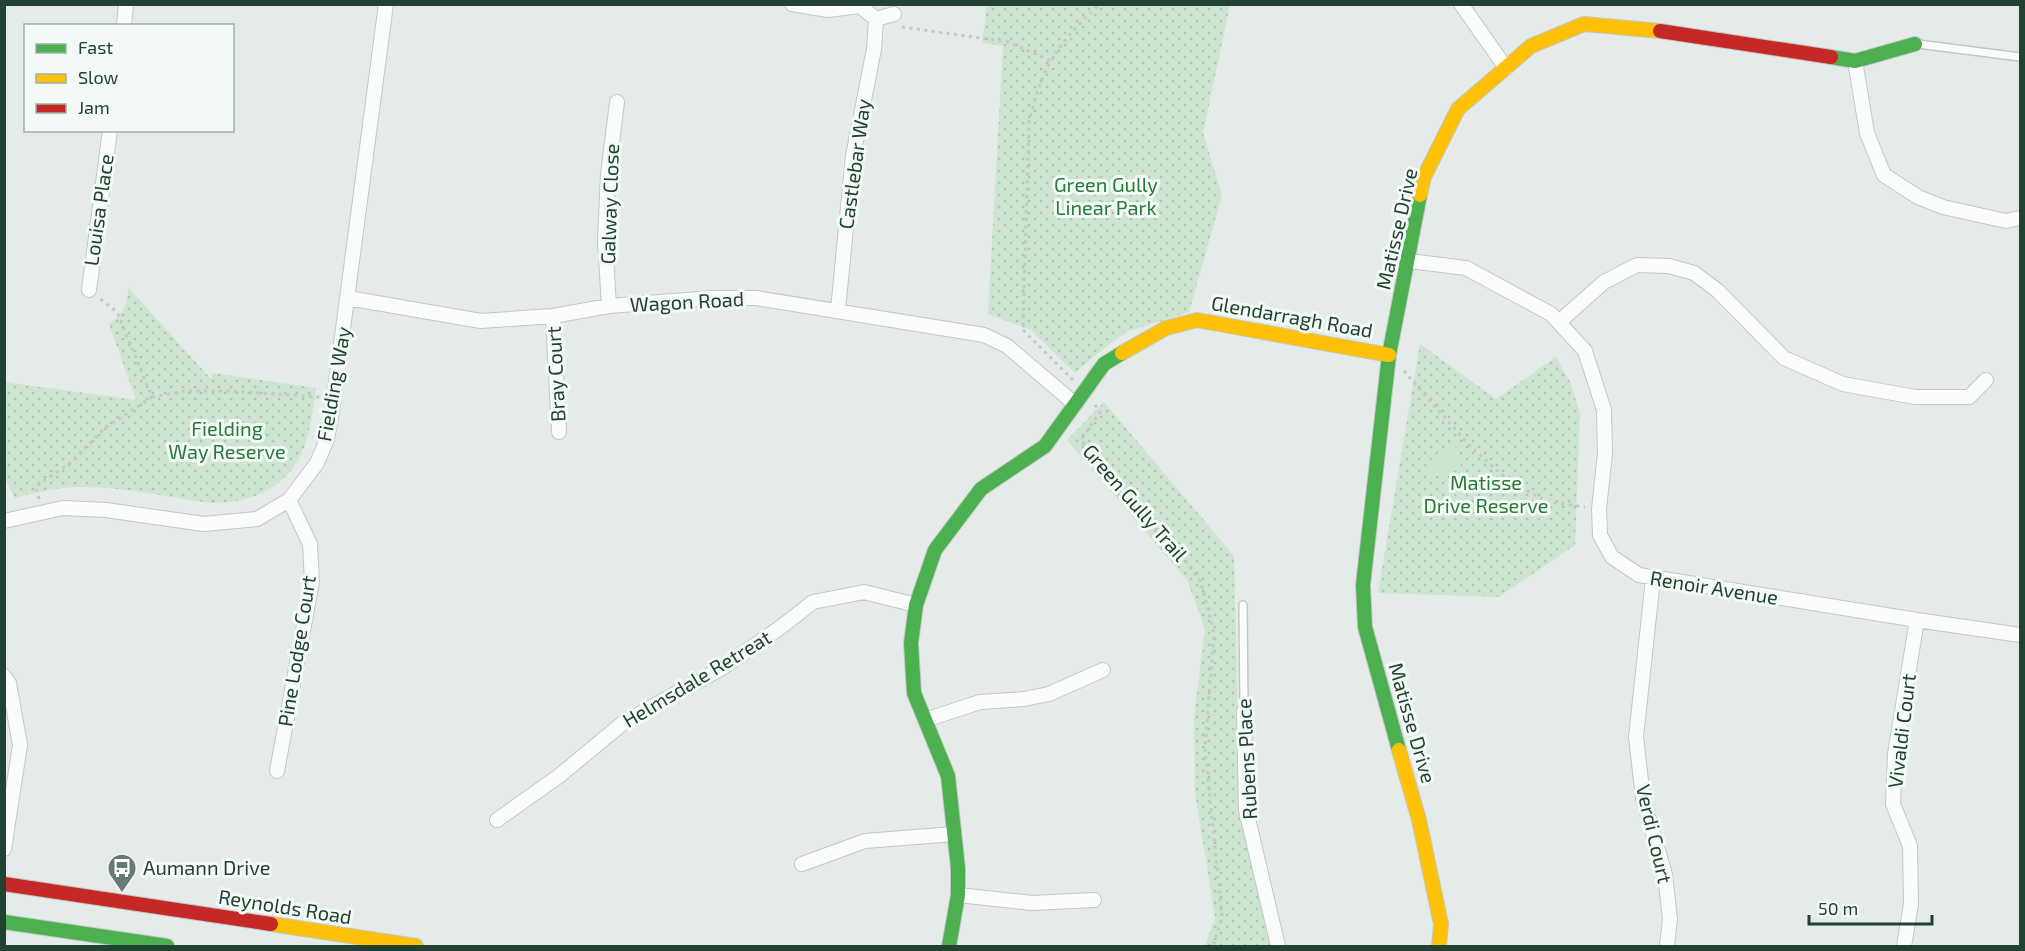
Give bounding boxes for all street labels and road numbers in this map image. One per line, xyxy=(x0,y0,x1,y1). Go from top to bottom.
street label: Castlebar Way xyxy=(833,97,875,231)
street label: Galway Close xyxy=(595,143,623,265)
street label: Louisa Place xyxy=(78,152,118,267)
street label: Matisse Drive xyxy=(1370,166,1422,292)
street label: Wagon Road xyxy=(629,286,745,316)
street label: Glendarragh Road xyxy=(1210,290,1375,342)
street label: Fielding Way xyxy=(311,324,355,443)
street label: Bray Court xyxy=(540,325,569,423)
street label: Green Gully Trail xyxy=(1078,439,1193,566)
street label: Renoir Avenue xyxy=(1648,565,1780,609)
street label: Pine Lodge Court xyxy=(272,573,320,728)
street label: Helmsdale Retreat xyxy=(618,624,775,732)
street label: Matisse Drive xyxy=(1384,660,1442,786)
street label: Vivaldi Court xyxy=(1882,672,1920,790)
street label: Rubens Place xyxy=(1231,698,1261,820)
street label: Verdi Court xyxy=(1632,782,1678,886)
street label: Reynolds Road xyxy=(217,884,354,928)

